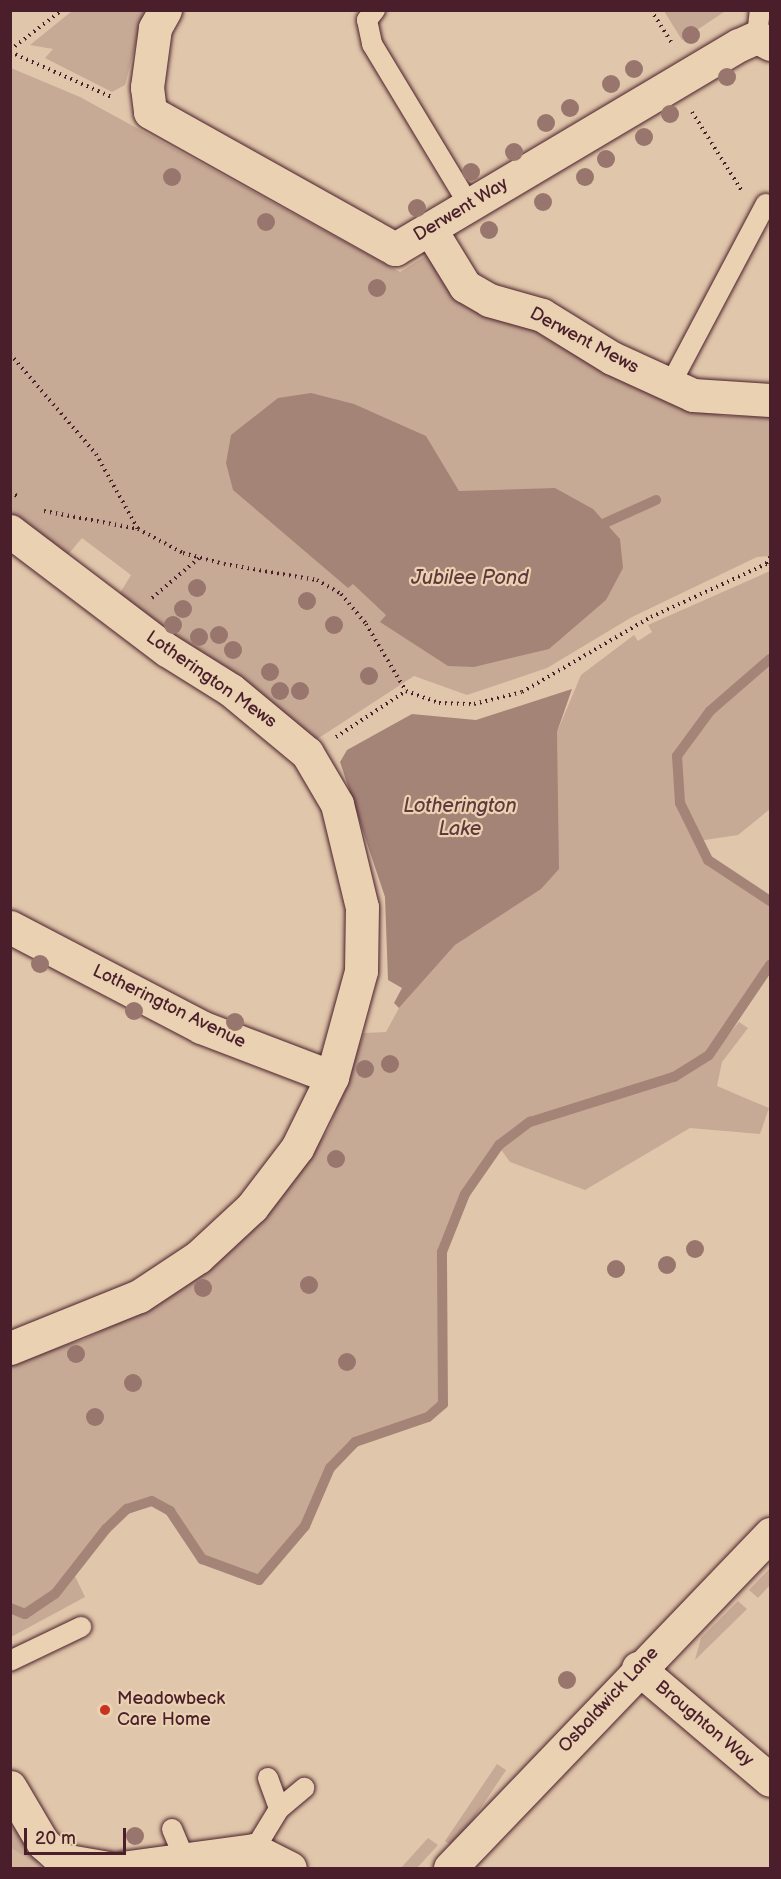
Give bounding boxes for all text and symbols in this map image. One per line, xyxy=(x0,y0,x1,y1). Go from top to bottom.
street label: Derwent Way xyxy=(410,173,512,247)
street label: Derwent Mews xyxy=(526,303,642,379)
water label: Jubilee Pond xyxy=(411,566,529,590)
street label: Lotherington Mews xyxy=(141,627,281,733)
water label: Lotherington Lake xyxy=(403,794,517,841)
street label: Lotherington Avenue xyxy=(89,961,249,1053)
street label: Osbaldwick Lane xyxy=(554,1643,664,1757)
street label: Broughton Way xyxy=(650,1676,758,1772)
place label: Meadowbeck Care Home xyxy=(117,1689,225,1732)
marker: Meadowbeck Care Home xyxy=(98,1703,112,1717)
scale bar xyxy=(27,1816,129,1854)
text: 20 m xyxy=(35,1828,76,1849)

